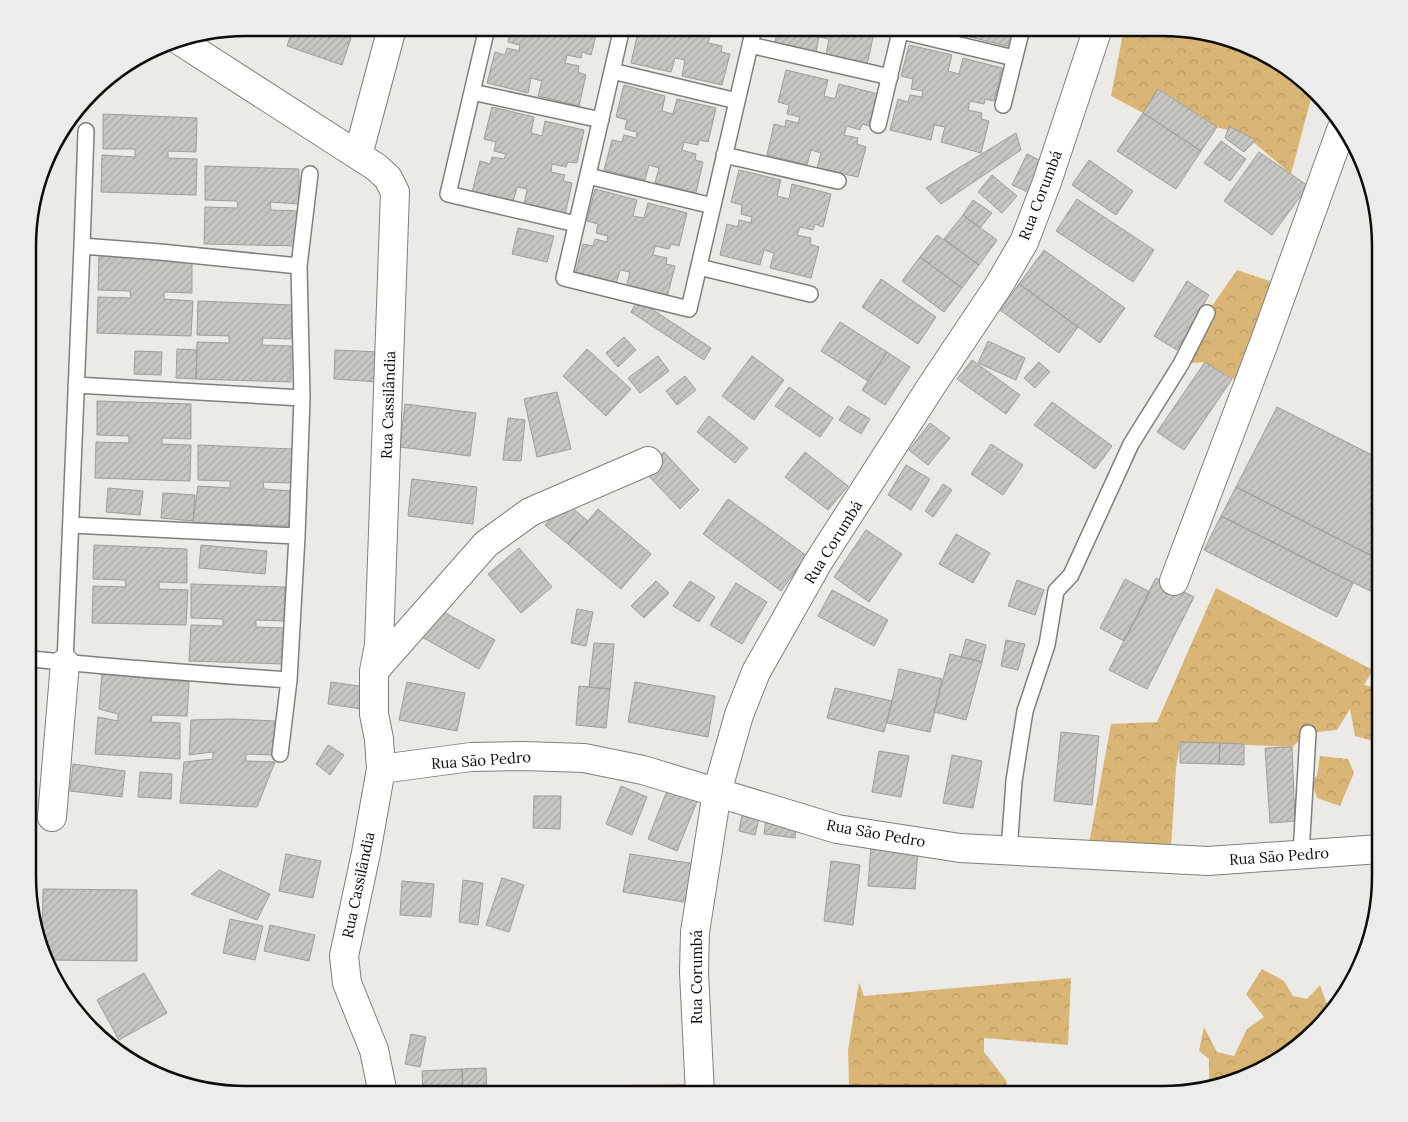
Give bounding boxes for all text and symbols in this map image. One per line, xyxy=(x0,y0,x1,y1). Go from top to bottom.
street label: Rua Corumbá xyxy=(1014,147,1066,243)
street label: Rua Cassilândia xyxy=(377,350,399,459)
street label: Rua Corumbá xyxy=(800,497,866,587)
street label: Rua São Pedro xyxy=(430,747,532,773)
street label: Rua São Pedro xyxy=(825,815,927,851)
street label: Rua Cassilândia xyxy=(337,830,379,940)
street label: Rua São Pedro xyxy=(1228,843,1330,869)
street label: Rua Corumbá xyxy=(687,929,706,1024)

